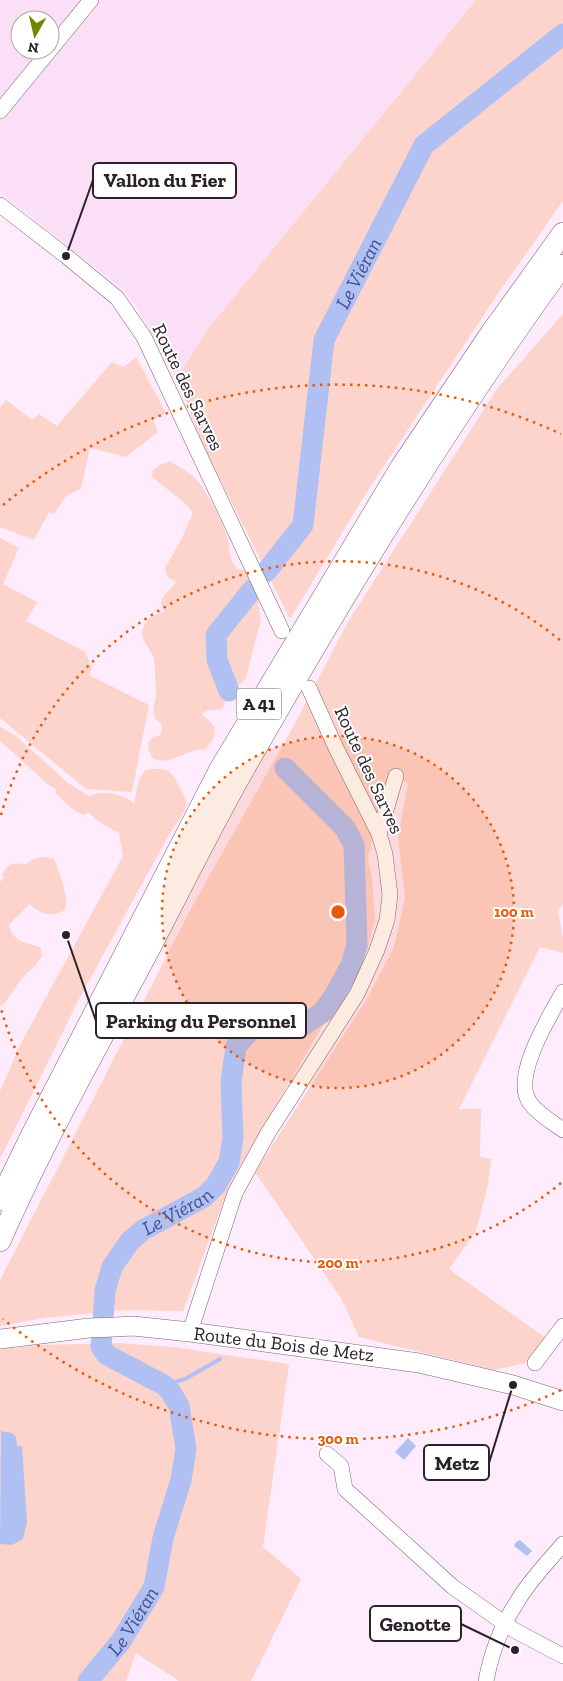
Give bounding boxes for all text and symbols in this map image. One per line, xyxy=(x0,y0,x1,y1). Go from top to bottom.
north arrow xyxy=(10,10,60,60)
text: N xyxy=(26,38,40,57)
callout: Vallon du Fier xyxy=(93,163,236,198)
text: Vallon du Fier xyxy=(104,168,226,192)
water label: Le Viéran xyxy=(330,234,386,313)
street label: Route des Sarves xyxy=(147,320,229,454)
road number: A 41 xyxy=(236,689,282,720)
street label: Route des Sarves xyxy=(329,703,409,837)
centre of rings xyxy=(329,903,347,921)
text: 100 m xyxy=(494,903,534,921)
callout: Parking du Personnel xyxy=(96,1003,306,1038)
text: Parking du Personnel xyxy=(106,1009,296,1033)
water label: Le Viéran xyxy=(138,1183,218,1240)
text: 200 m xyxy=(317,1254,359,1272)
street label: Route du Bois de Metz xyxy=(192,1322,376,1366)
text: 300 m xyxy=(317,1430,359,1448)
callout: Metz xyxy=(424,1445,489,1480)
text: Metz xyxy=(435,1451,480,1475)
water label: Le Viéran xyxy=(102,1582,163,1660)
callout: Genotte xyxy=(370,1606,461,1641)
text: Genotte xyxy=(379,1612,451,1636)

